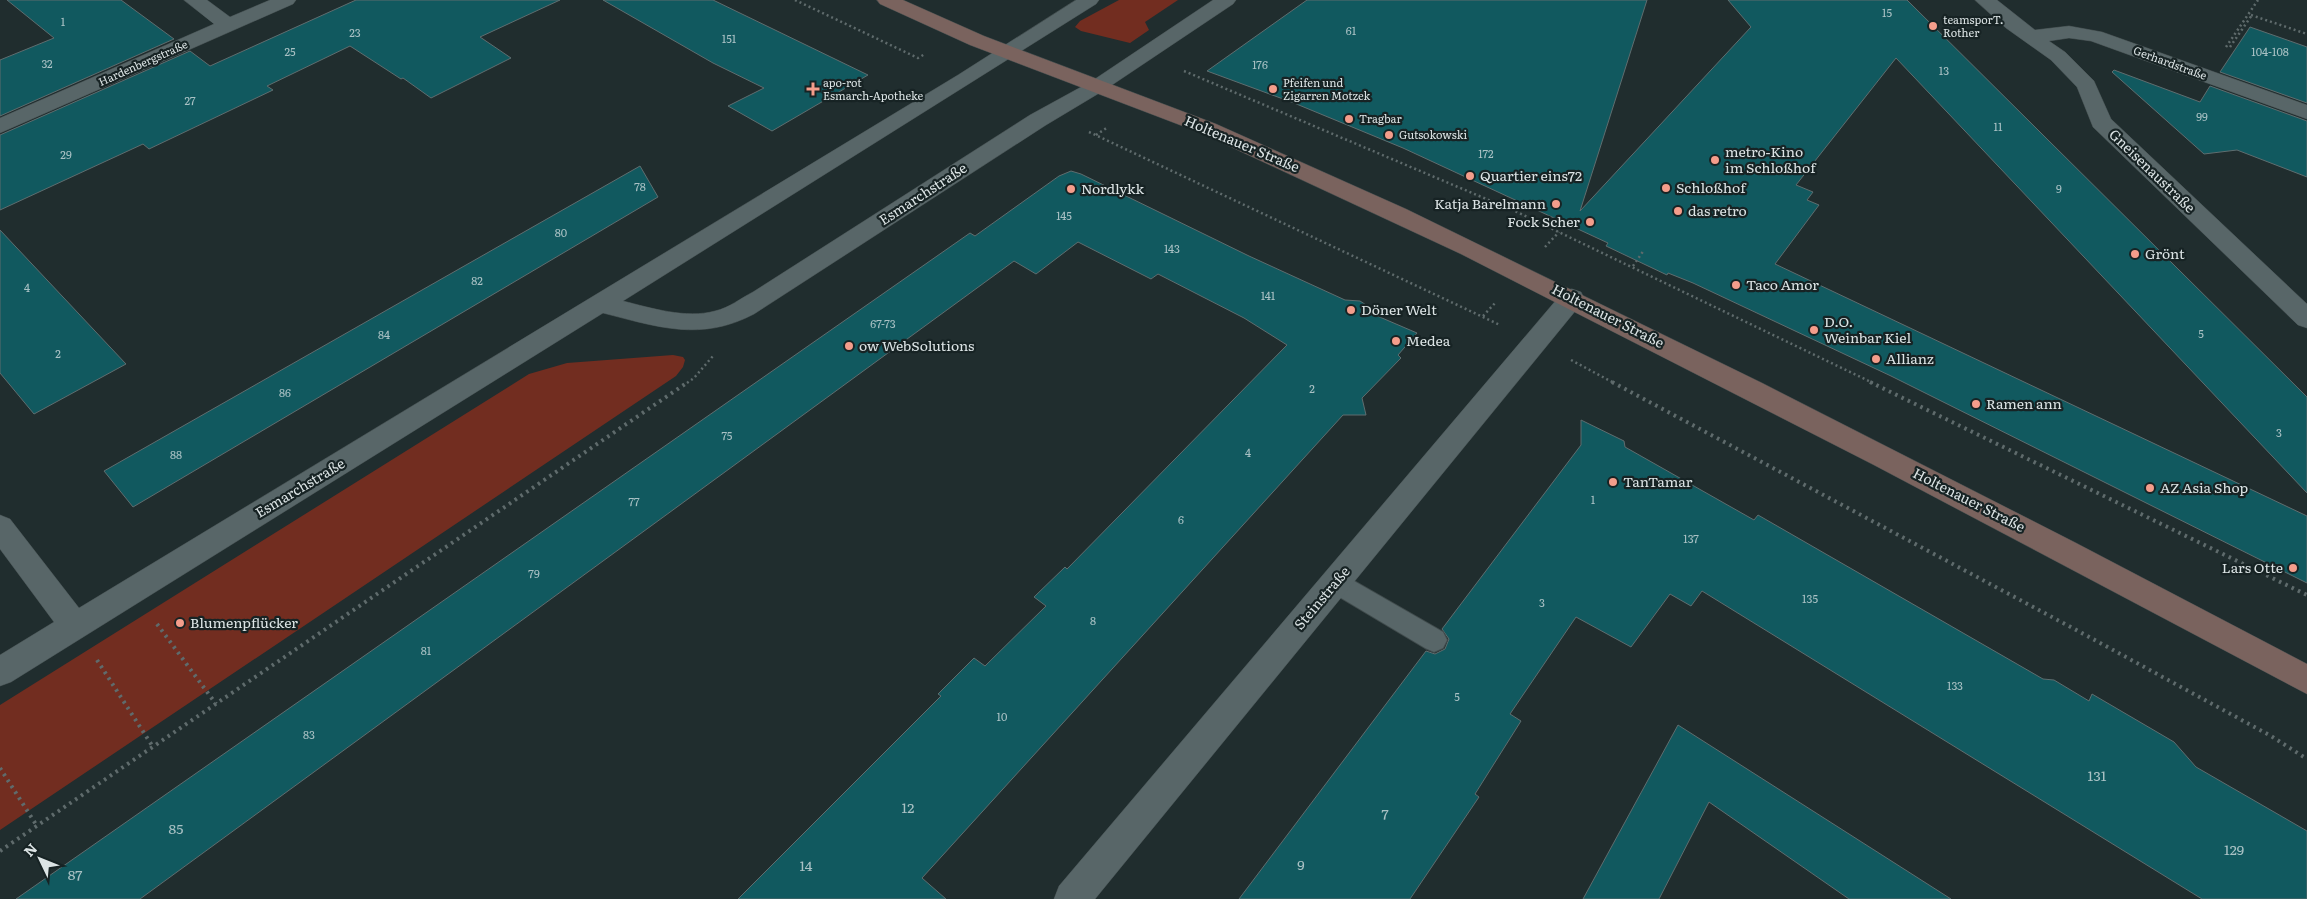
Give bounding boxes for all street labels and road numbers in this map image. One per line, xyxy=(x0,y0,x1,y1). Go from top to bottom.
street label: Hardenbergstraße xyxy=(95,35,190,89)
street label: Gerhardstraße xyxy=(2131,41,2210,83)
street label: Holtenauer Straße xyxy=(1182,110,1303,176)
street label: Gneisenaustraße xyxy=(2105,124,2200,217)
street label: Esmarchstraße xyxy=(875,157,970,229)
street label: Holtenauer Straße xyxy=(1549,278,1668,352)
street label: Esmarchstraße xyxy=(251,453,348,522)
street label: Holtenauer Straße xyxy=(1910,462,2029,536)
street label: Steinstraße xyxy=(1289,561,1354,633)

